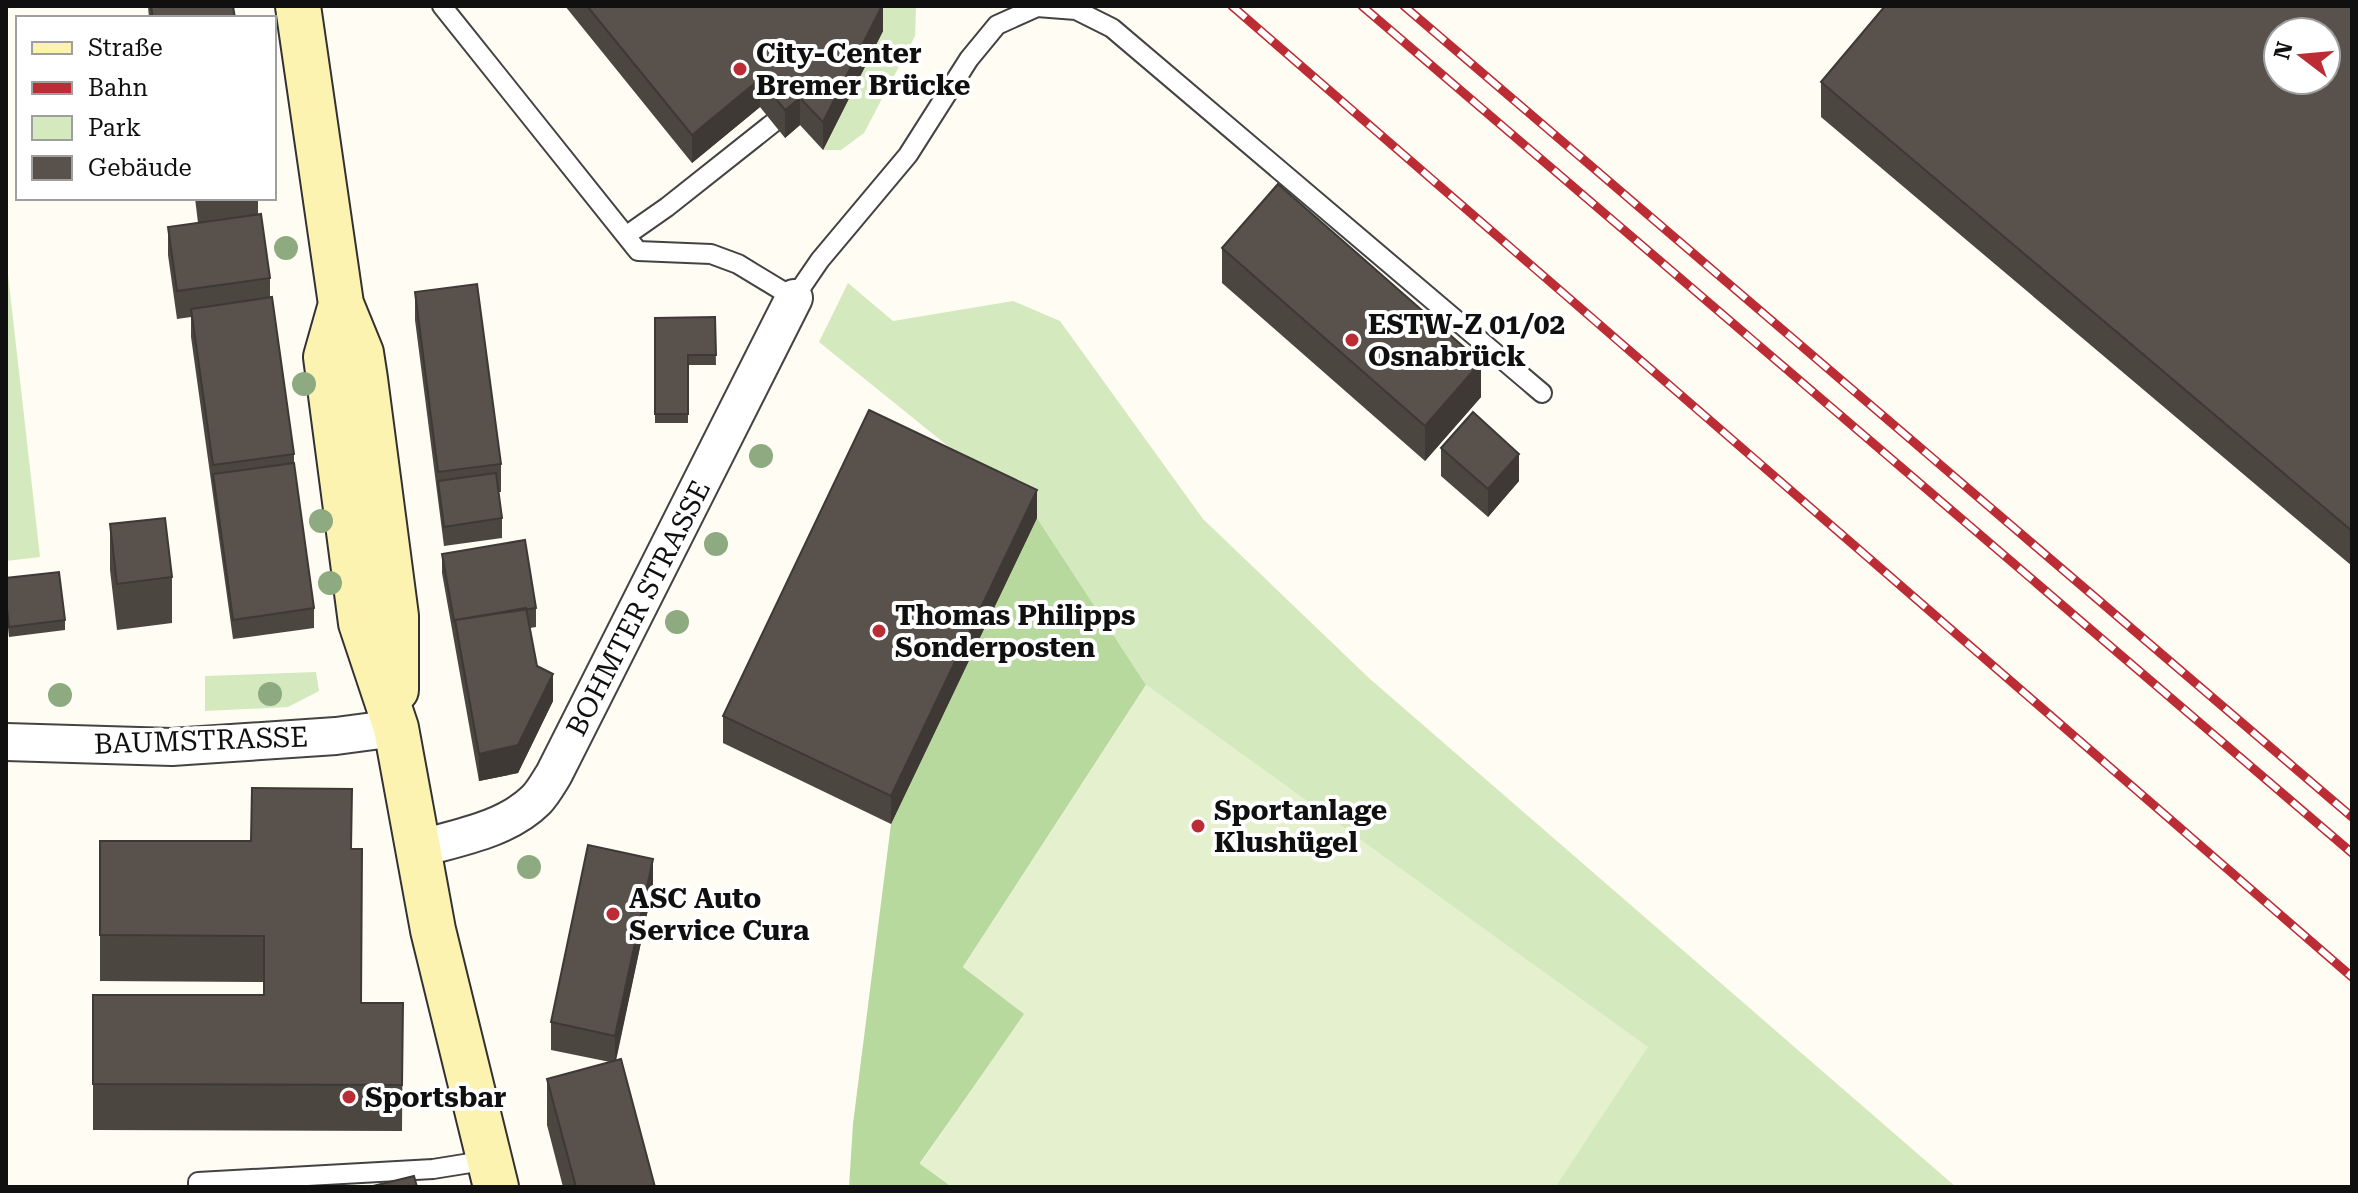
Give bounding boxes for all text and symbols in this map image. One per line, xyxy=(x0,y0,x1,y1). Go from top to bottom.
legend xyxy=(16,16,276,200)
north arrow xyxy=(2262,16,2342,96)
text: Straße xyxy=(88,34,163,62)
place label: City-Center Bremer Brücke xyxy=(756,37,971,102)
text: N xyxy=(2269,39,2298,62)
marker: City-Center Bremer Brücke xyxy=(731,60,749,78)
text: Bahn xyxy=(88,74,148,102)
text: Park xyxy=(88,114,141,142)
text: Gebäude xyxy=(88,154,192,182)
place label: ESTW-Z 01/02 Osnabrück xyxy=(1368,308,1565,373)
marker: ESTW-Z 01/02 Osnabrück xyxy=(1343,331,1361,349)
street label: BOHMTER STRASSE xyxy=(560,475,717,741)
place label: Thomas Philipps Sonderposten xyxy=(895,599,1135,664)
marker: Thomas Philipps Sonderposten xyxy=(870,622,888,640)
street label: BAUMSTRASSE xyxy=(93,720,309,761)
place label: Sportanlage Klushügel xyxy=(1214,794,1387,859)
marker: Sportanlage Klushügel xyxy=(1189,817,1207,835)
place label: ASC Auto Service Cura xyxy=(629,882,810,947)
marker: ASC Auto Service Cura xyxy=(604,905,622,923)
place label: Sportsbar xyxy=(365,1081,507,1114)
marker: Sportsbar xyxy=(340,1088,358,1106)

